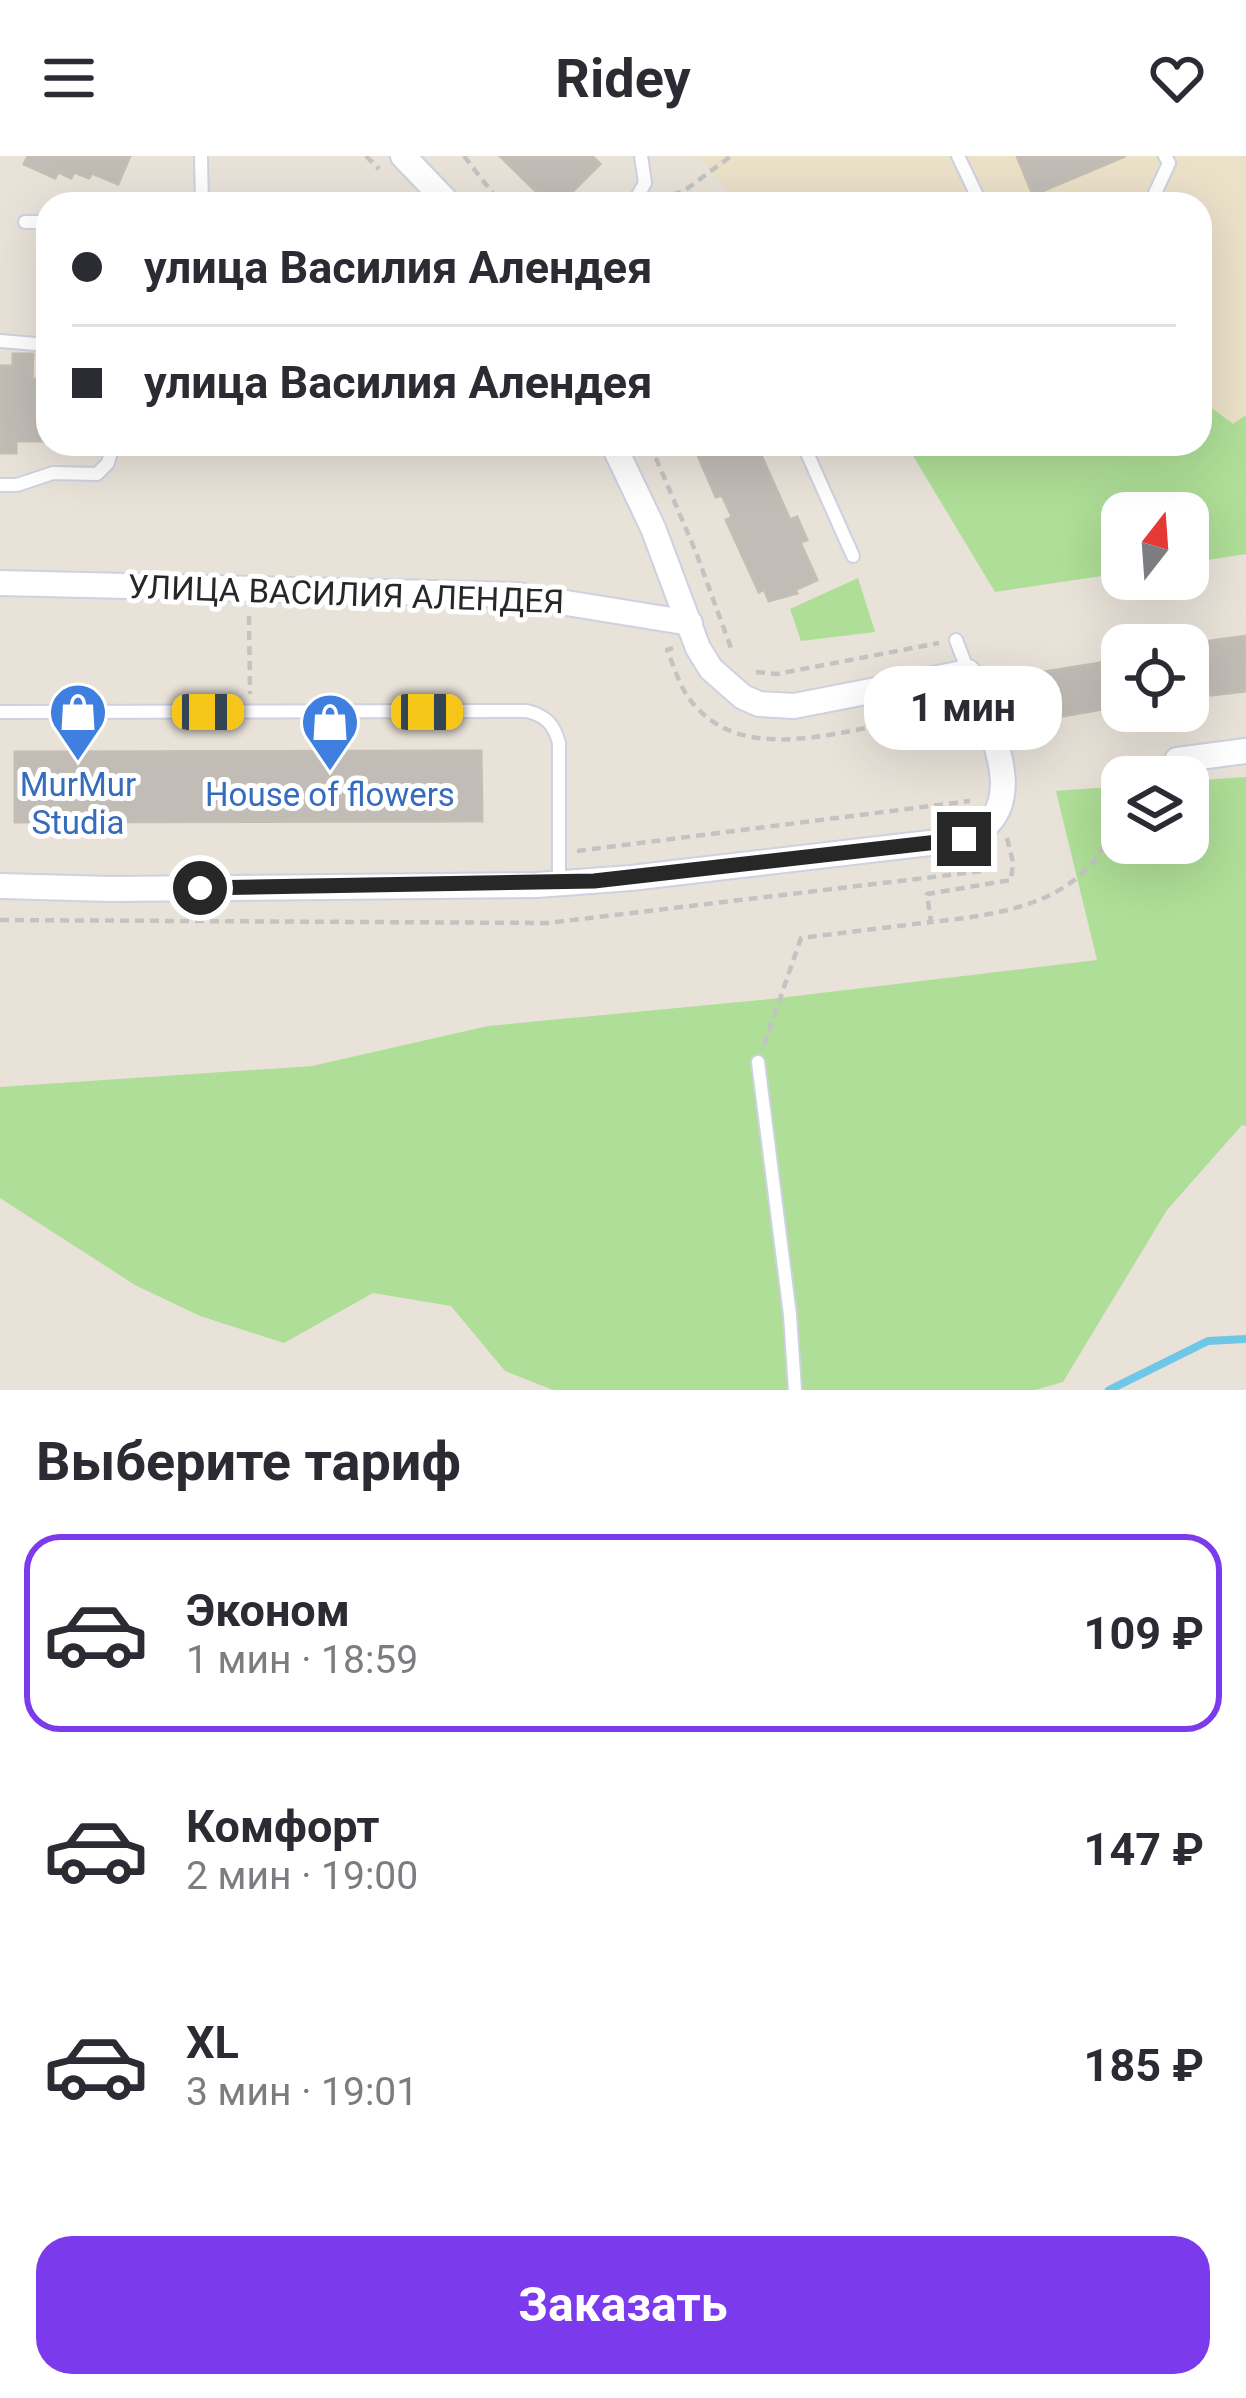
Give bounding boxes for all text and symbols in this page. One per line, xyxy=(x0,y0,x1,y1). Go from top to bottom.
icon: menu xyxy=(36,45,102,111)
icon: heart xyxy=(1144,45,1210,111)
text: Ridey xyxy=(555,47,691,110)
text: улица Василия Алендея xyxy=(144,241,652,294)
text: улица Василия Алендея xyxy=(144,356,652,409)
north arrow xyxy=(1101,492,1209,600)
map controls xyxy=(1101,492,1209,864)
street label: УЛИЦА ВАСИЛИЯ АЛЕНДЕЯ xyxy=(127,567,565,621)
button: locate xyxy=(1101,624,1209,732)
callout: 1 мин xyxy=(865,665,1063,749)
shop icon: MurMur Studia xyxy=(47,681,109,763)
text: 1 мин xyxy=(910,685,1016,731)
shop icon: House of flowers xyxy=(299,691,361,773)
car xyxy=(172,694,244,730)
car xyxy=(391,694,463,730)
button: layers xyxy=(1101,756,1209,864)
place label: MurMur Studia xyxy=(20,765,136,842)
place label: House of flowers xyxy=(205,775,455,814)
route end xyxy=(937,812,991,866)
route start xyxy=(173,861,227,915)
text: Выберите тариф xyxy=(36,1430,461,1493)
icon: car xyxy=(42,1579,150,1687)
text: Эконом xyxy=(186,1584,350,1637)
text: 109 ₽ xyxy=(1084,1607,1204,1660)
text: 1 мин · 18:59 xyxy=(186,1637,418,1683)
icon: car xyxy=(42,1795,150,1903)
text: Комфорт xyxy=(186,1800,379,1853)
text: 147 ₽ xyxy=(1084,1823,1204,1876)
text: 2 мин · 19:00 xyxy=(186,1853,418,1899)
icon: car xyxy=(42,2011,150,2119)
text: XL xyxy=(186,2016,239,2069)
text: 185 ₽ xyxy=(1084,2039,1204,2092)
text: 3 мин · 19:01 xyxy=(186,2069,418,2115)
button: Заказать xyxy=(36,2236,1210,2374)

